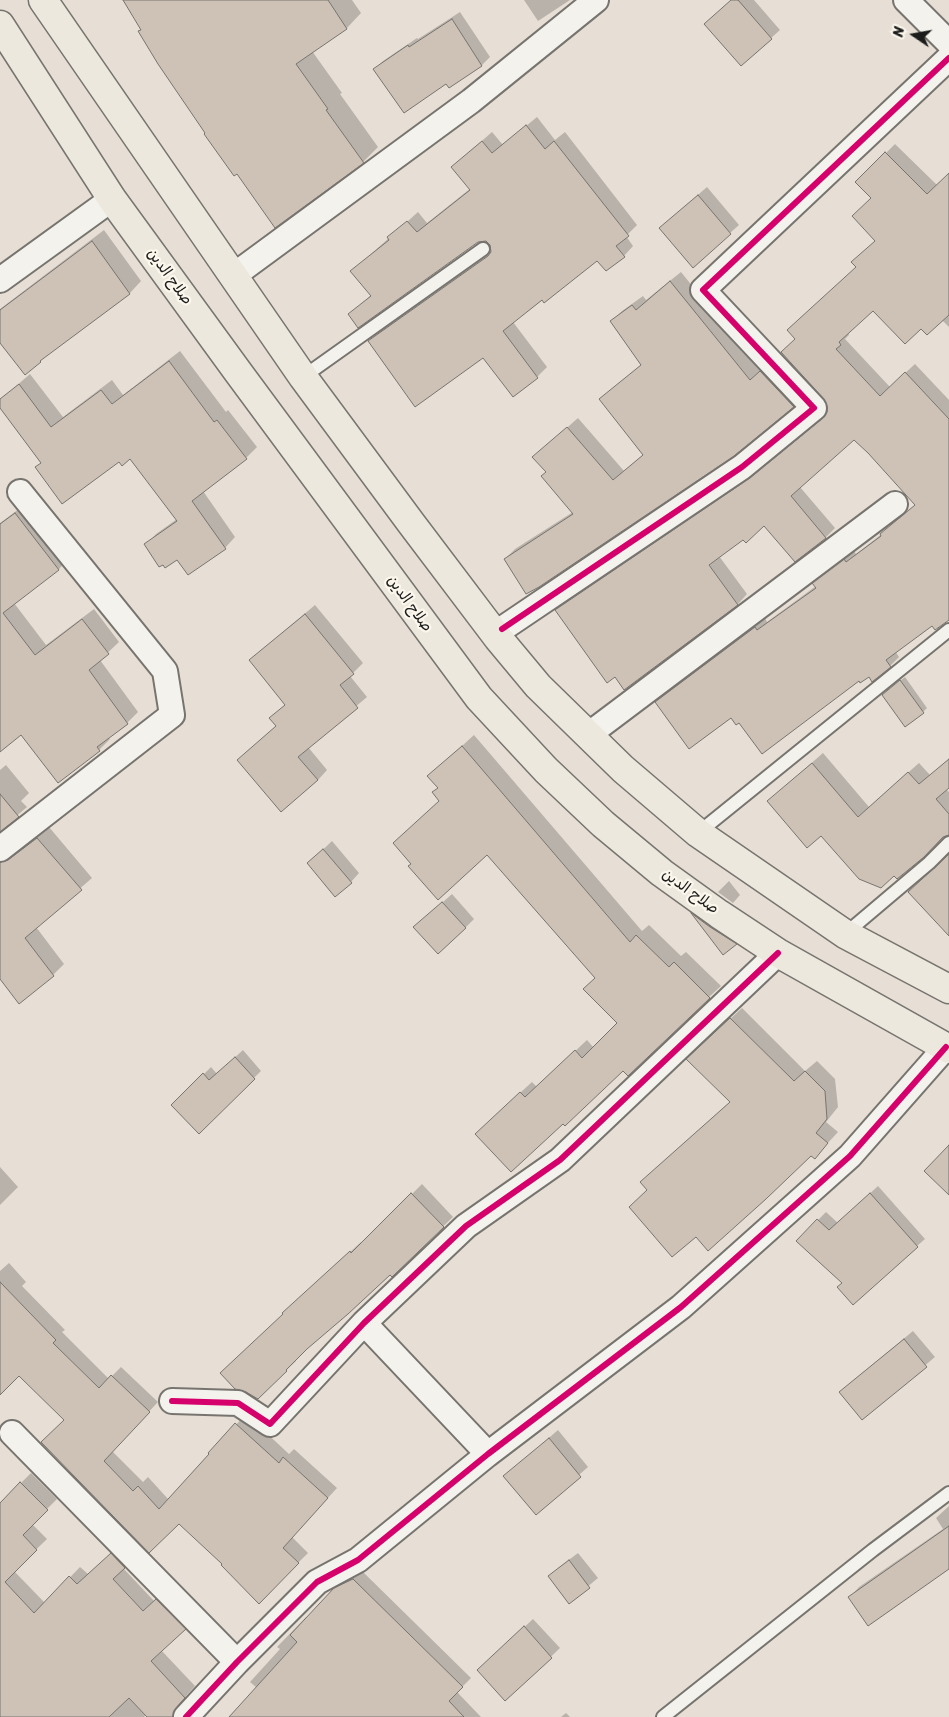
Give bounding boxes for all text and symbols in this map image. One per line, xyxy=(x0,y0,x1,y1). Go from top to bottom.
north arrow xyxy=(889,10,939,60)
text: N xyxy=(886,24,912,39)
street label: صلاح الدين xyxy=(142,245,196,309)
street label: صلاح الدين xyxy=(382,572,436,636)
street label: صلاح الدين xyxy=(658,865,722,919)

